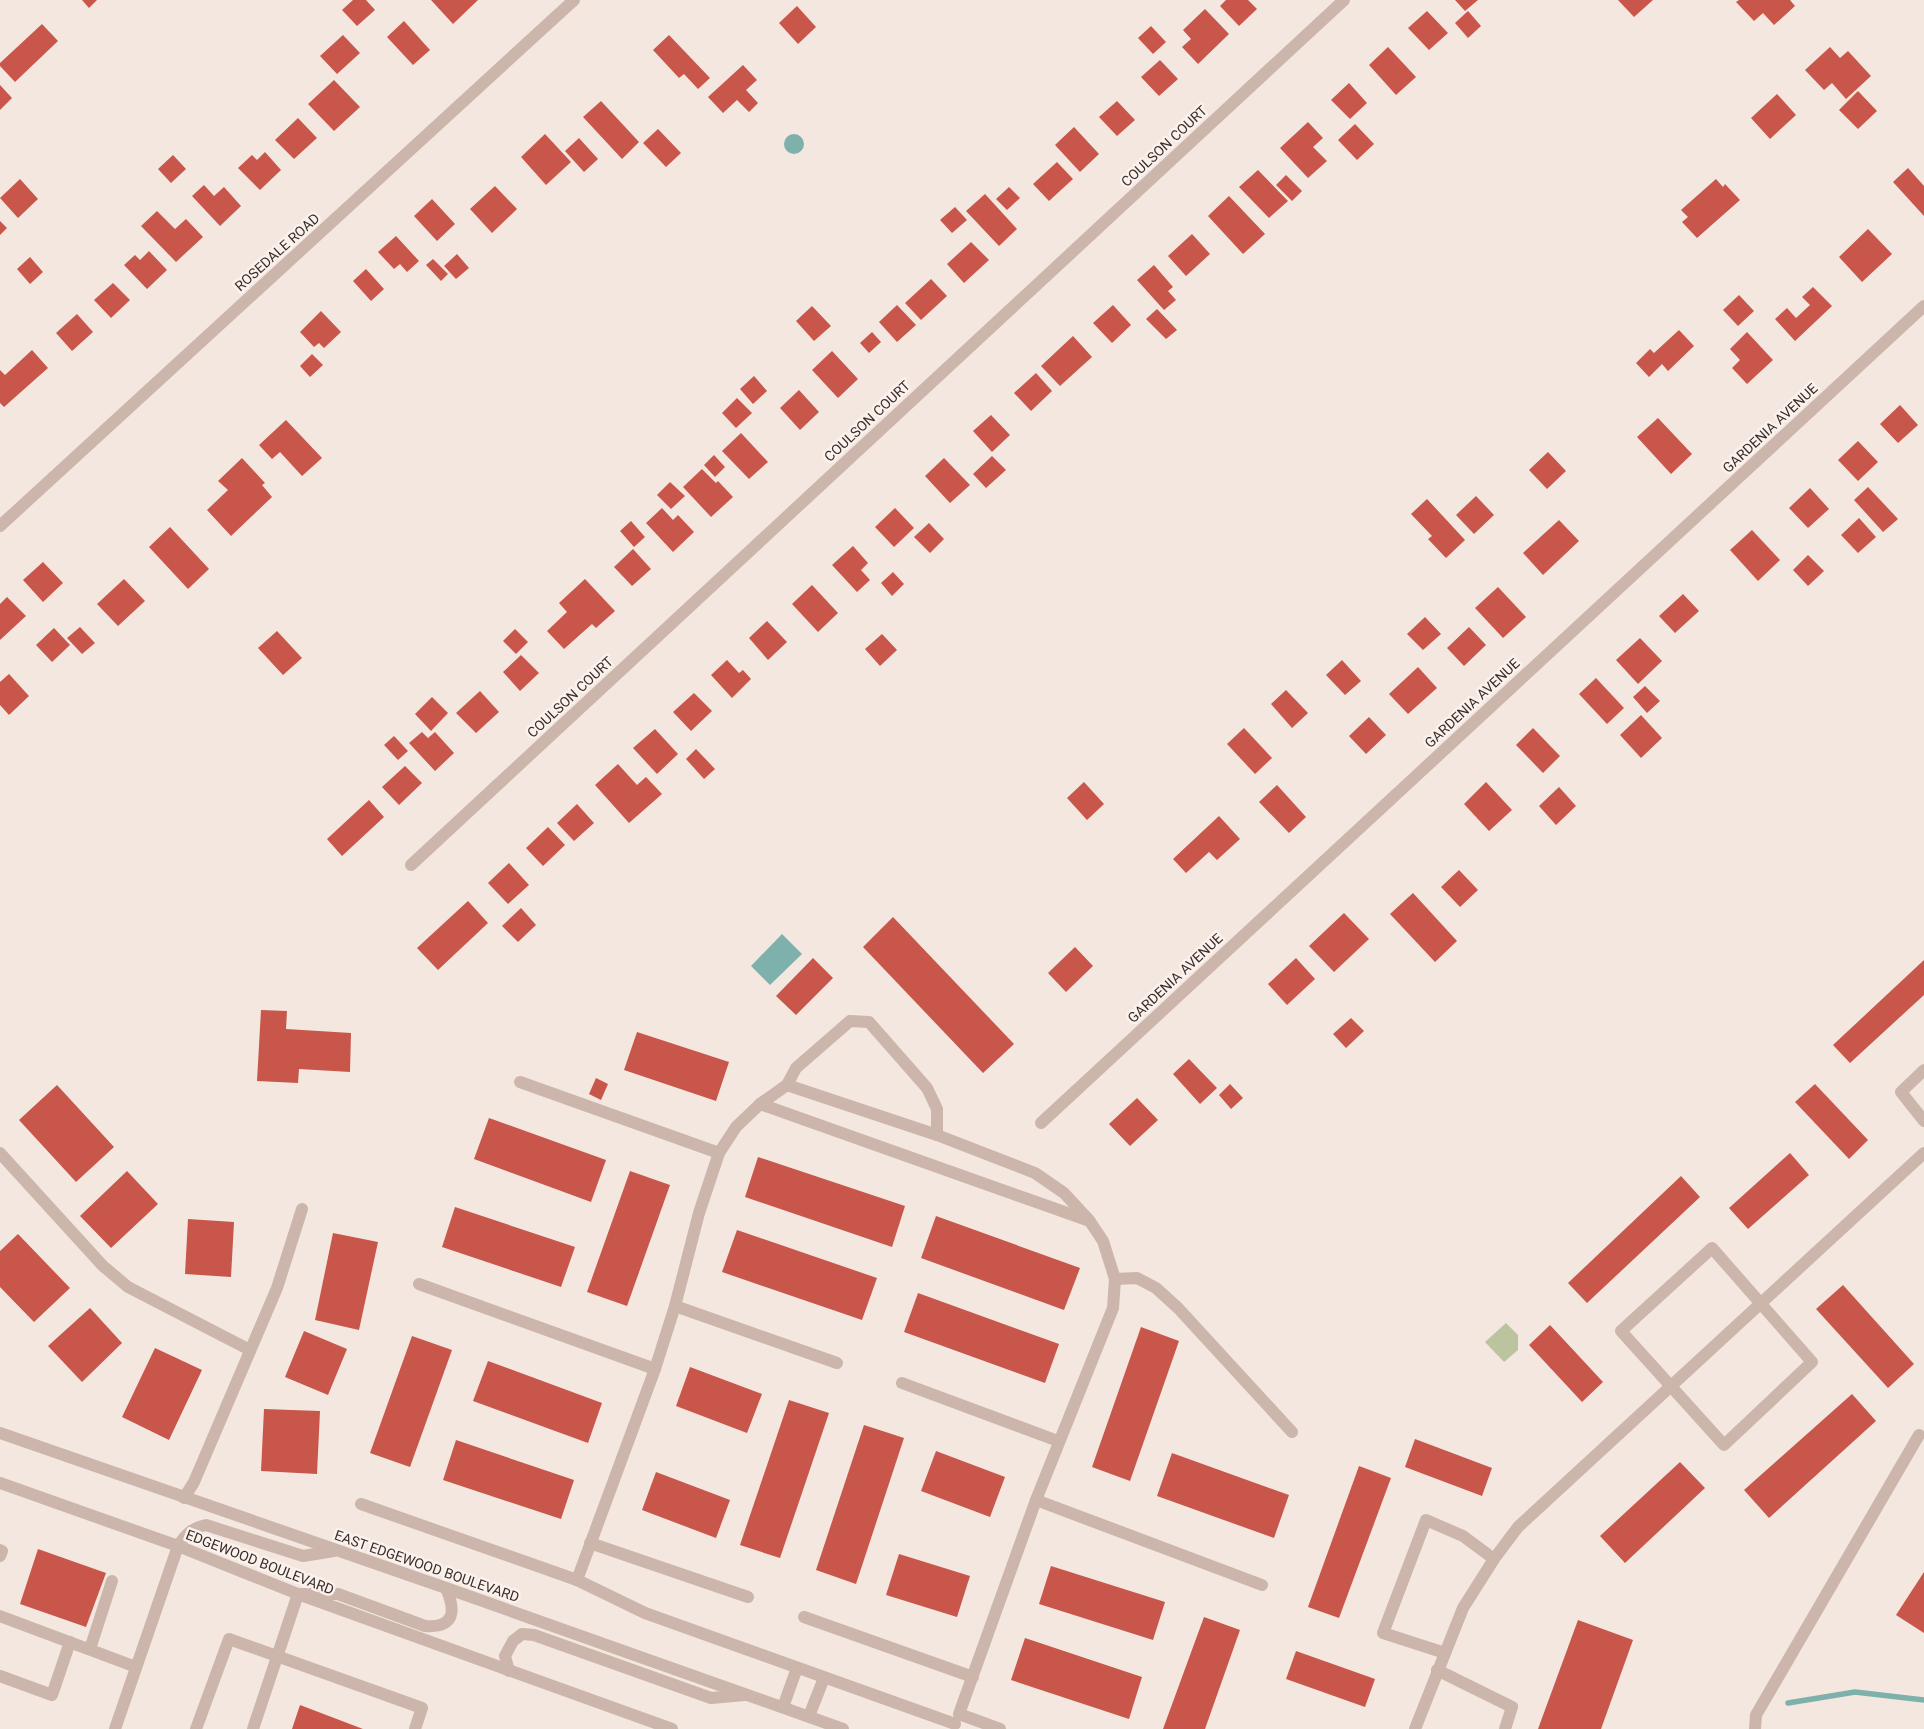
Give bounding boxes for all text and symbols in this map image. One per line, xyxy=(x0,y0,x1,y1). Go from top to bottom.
street label: COULSON COURT xyxy=(1118,102,1211,190)
street label: ROSEDALE ROAD xyxy=(231,210,323,294)
street label: COULSON COURT xyxy=(821,377,914,465)
street label: GARDENIA AVENUE xyxy=(1719,380,1821,476)
street label: COULSON COURT xyxy=(524,653,617,741)
street label: GARDENIA AVENUE xyxy=(1421,655,1523,751)
street label: GARDENIA AVENUE xyxy=(1124,930,1226,1026)
street label: EDGEWOOD BOULEVARD xyxy=(184,1526,336,1598)
street label: EAST EDGEWOOD BOULEVARD xyxy=(333,1527,521,1605)

